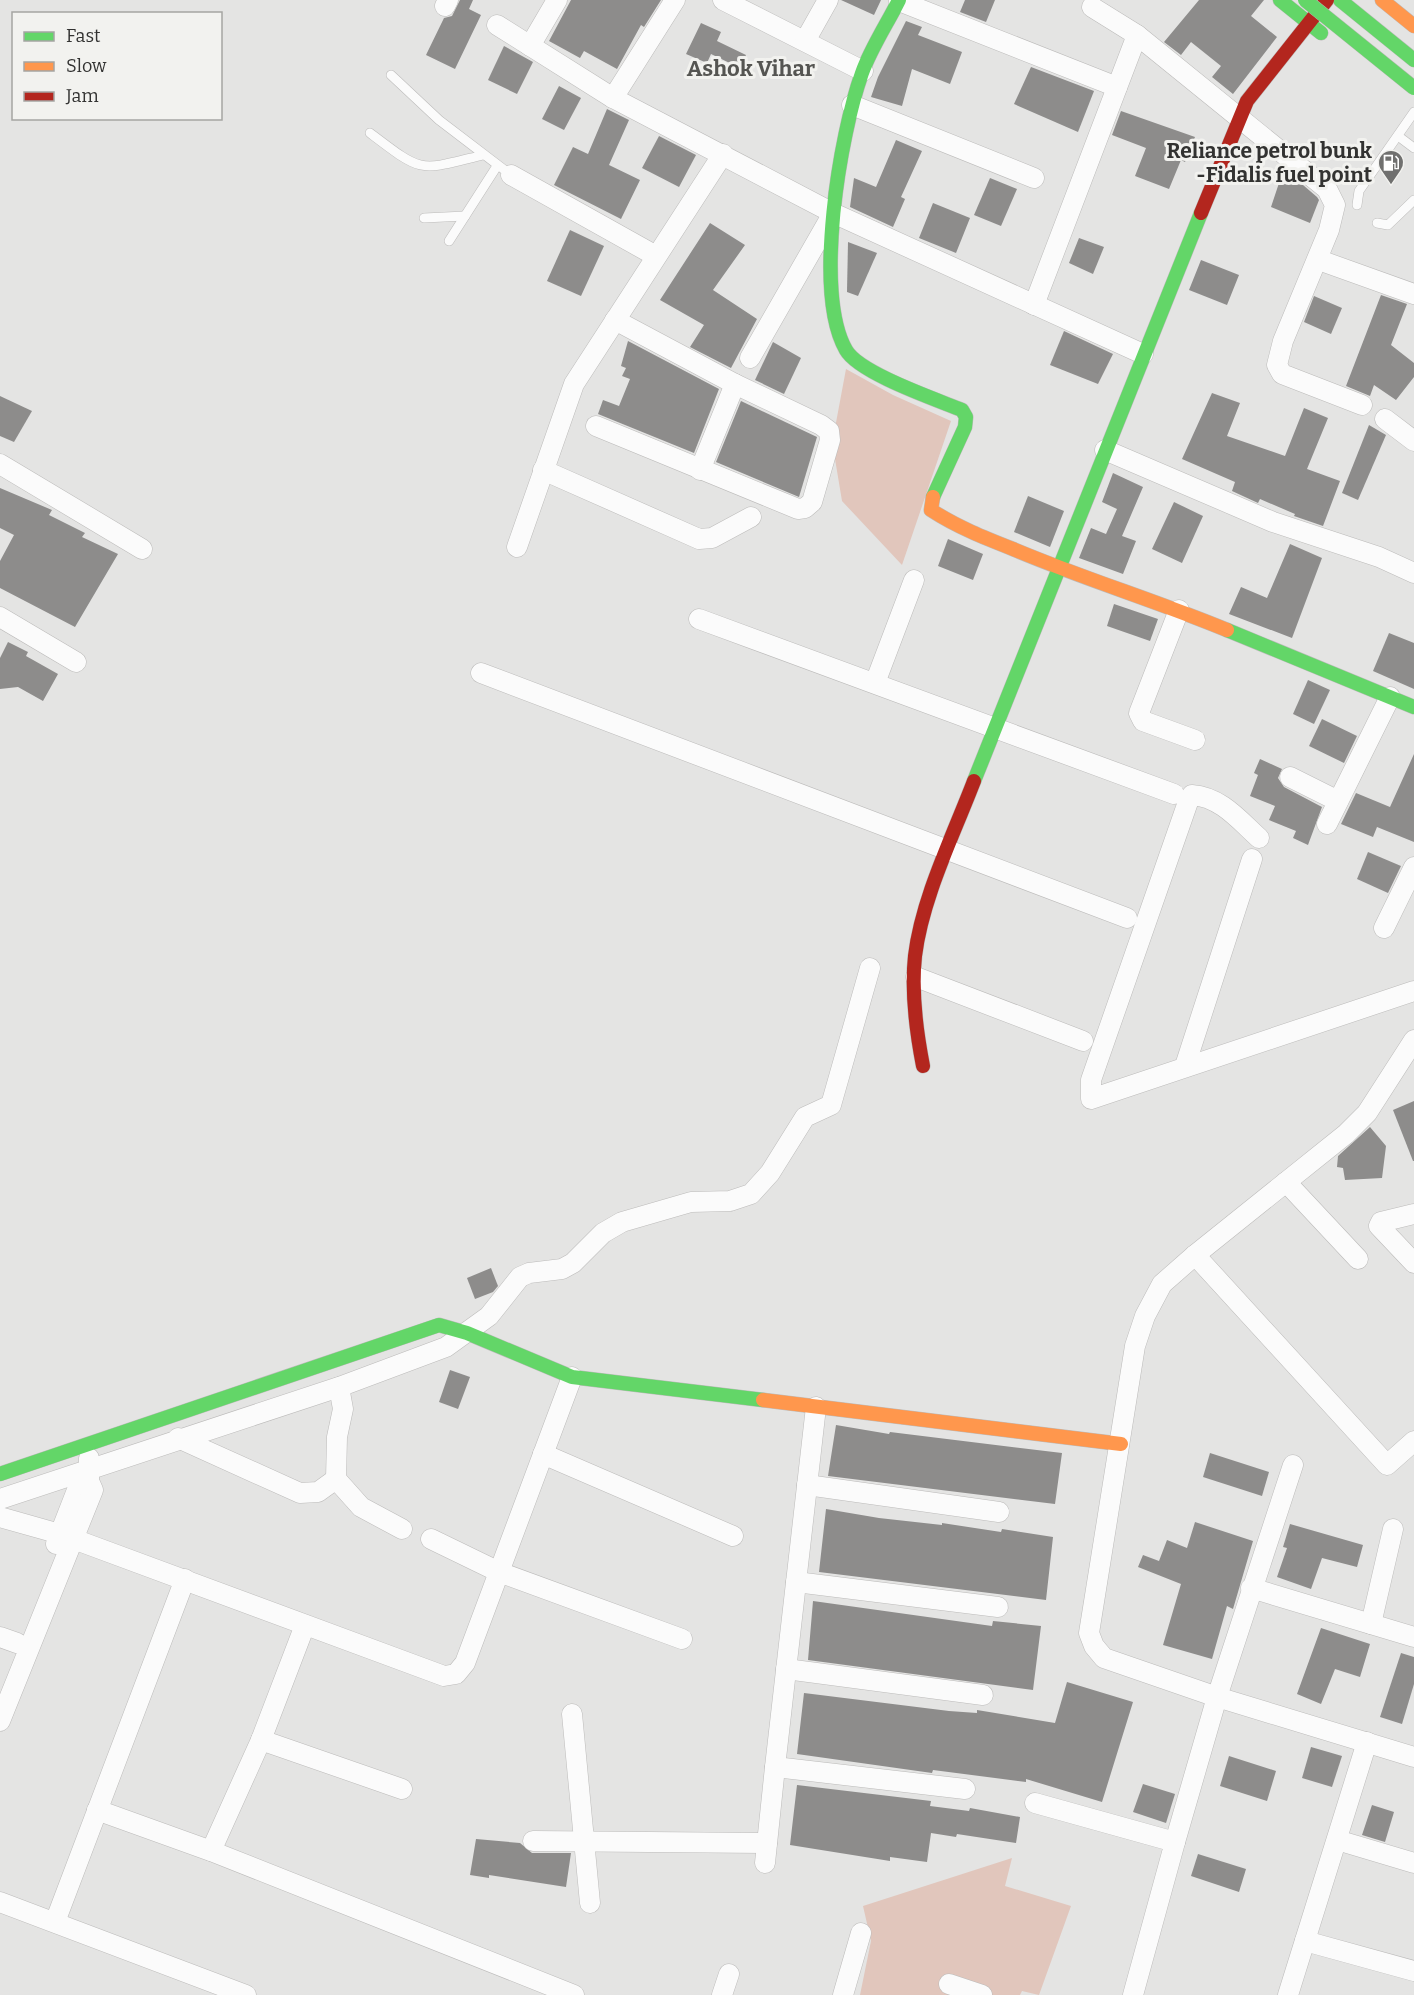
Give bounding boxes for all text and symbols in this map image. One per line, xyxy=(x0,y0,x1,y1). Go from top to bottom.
legend xyxy=(12,12,222,120)
text: Fast xyxy=(66,25,101,47)
text: Slow xyxy=(66,55,107,77)
district label: Ashok Vihar xyxy=(687,55,816,82)
text: Jam xyxy=(65,85,99,107)
place label: Reliance petrol bunk -Fidalis fuel point xyxy=(1167,138,1373,188)
fuel station icon: Reliance petrol bunk -Fidalis fuel point xyxy=(1376,148,1406,186)

